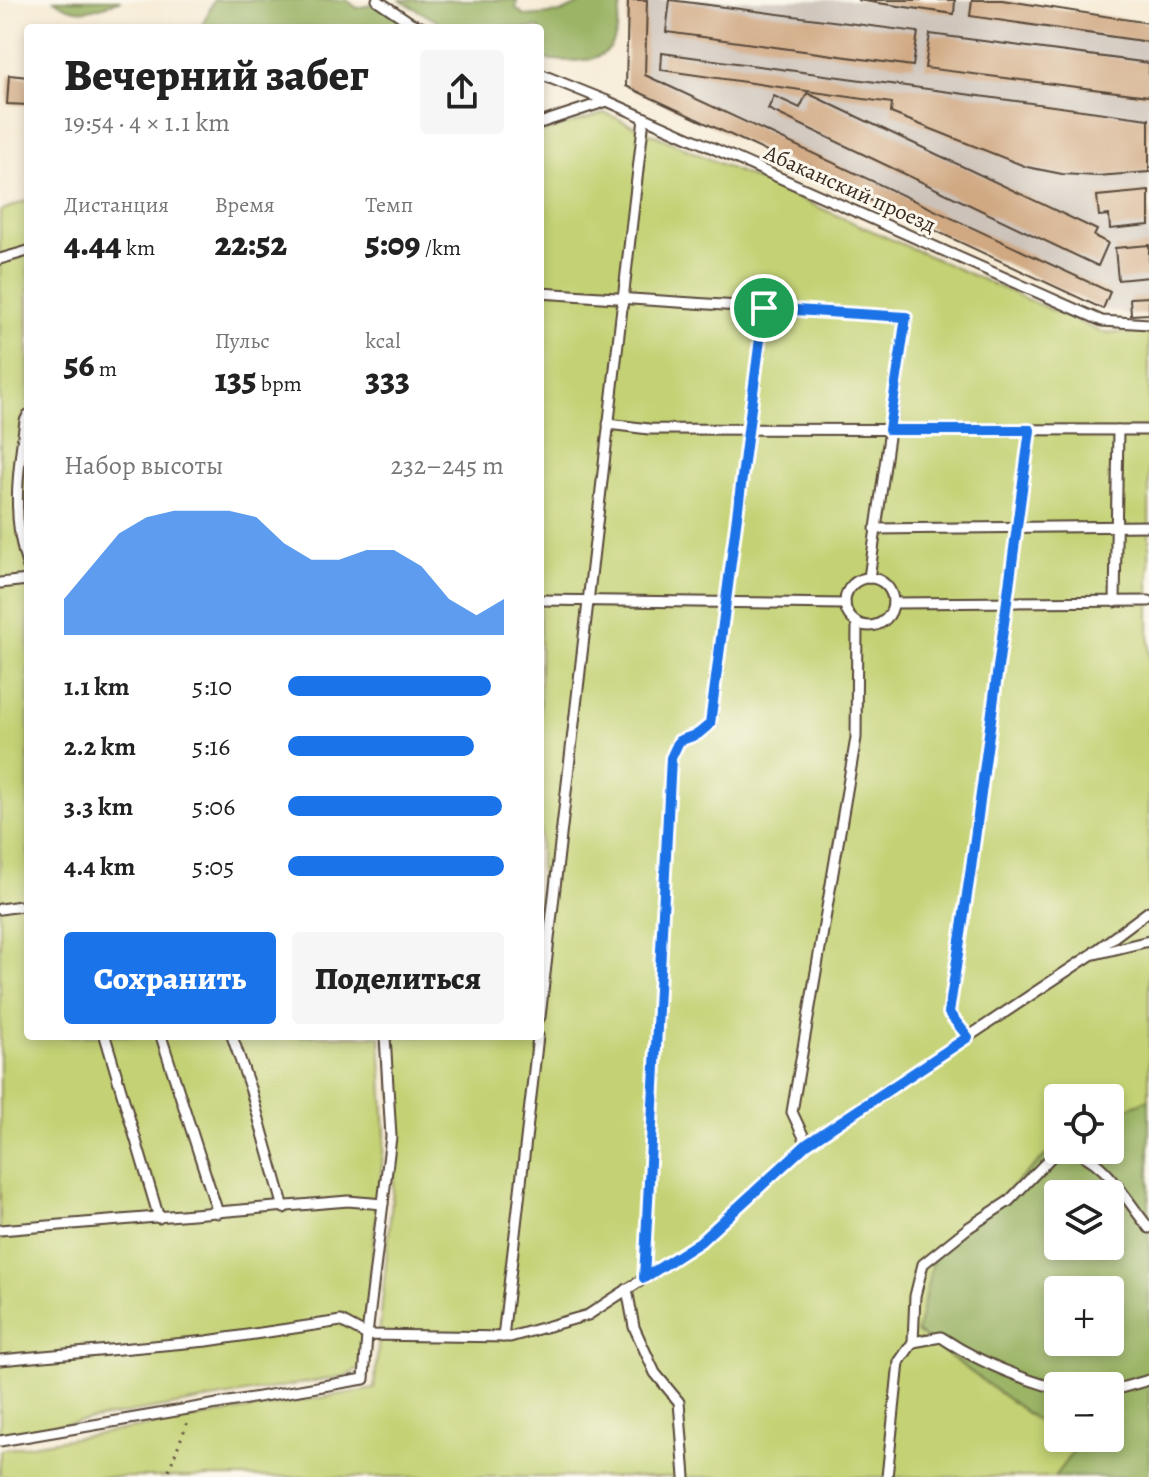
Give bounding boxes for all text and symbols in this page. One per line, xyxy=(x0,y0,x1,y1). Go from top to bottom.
text: Вечерний забег xyxy=(64,45,369,105)
button: share xyxy=(420,50,504,134)
text: 19:54 · 4 × 1.1 km xyxy=(64,105,230,140)
street label: Абаканский проезд xyxy=(759,137,941,240)
text: Дистанция xyxy=(64,190,169,220)
text: Время xyxy=(215,190,275,220)
text: Темп xyxy=(365,190,413,220)
text: 4.44 xyxy=(64,220,122,267)
text: 22:52 xyxy=(215,220,287,267)
text: 5:09 xyxy=(365,220,420,267)
text: km xyxy=(122,233,155,263)
text: /km xyxy=(420,233,461,263)
pin xyxy=(730,274,798,342)
icon: arrive xyxy=(742,286,786,330)
text: Пульс xyxy=(215,326,270,356)
text: kcal xyxy=(365,326,401,356)
text: 56 xyxy=(64,341,94,388)
text: m xyxy=(94,354,117,384)
text: 135 xyxy=(215,356,256,403)
text: 333 xyxy=(365,356,410,403)
text: bpm xyxy=(256,369,302,399)
text: Набор высоты xyxy=(64,448,223,483)
text: 232–245 m xyxy=(391,448,504,483)
text: 1.1 km xyxy=(64,669,130,704)
text: 5:10 xyxy=(192,669,232,704)
text: 2.2 km xyxy=(64,729,136,764)
text: 5:16 xyxy=(192,729,230,764)
text: 3.3 km xyxy=(64,789,133,824)
text: 5:06 xyxy=(192,789,235,824)
text: 4.4 km xyxy=(64,849,135,884)
text: 5:05 xyxy=(192,849,234,884)
button: Сохранить xyxy=(64,932,276,1024)
button: Поделиться xyxy=(292,932,504,1024)
map controls xyxy=(1044,1084,1124,1452)
button: locate xyxy=(1044,1084,1124,1164)
button: layers xyxy=(1044,1180,1124,1260)
button: + xyxy=(1044,1276,1124,1356)
button: − xyxy=(1044,1372,1124,1452)

